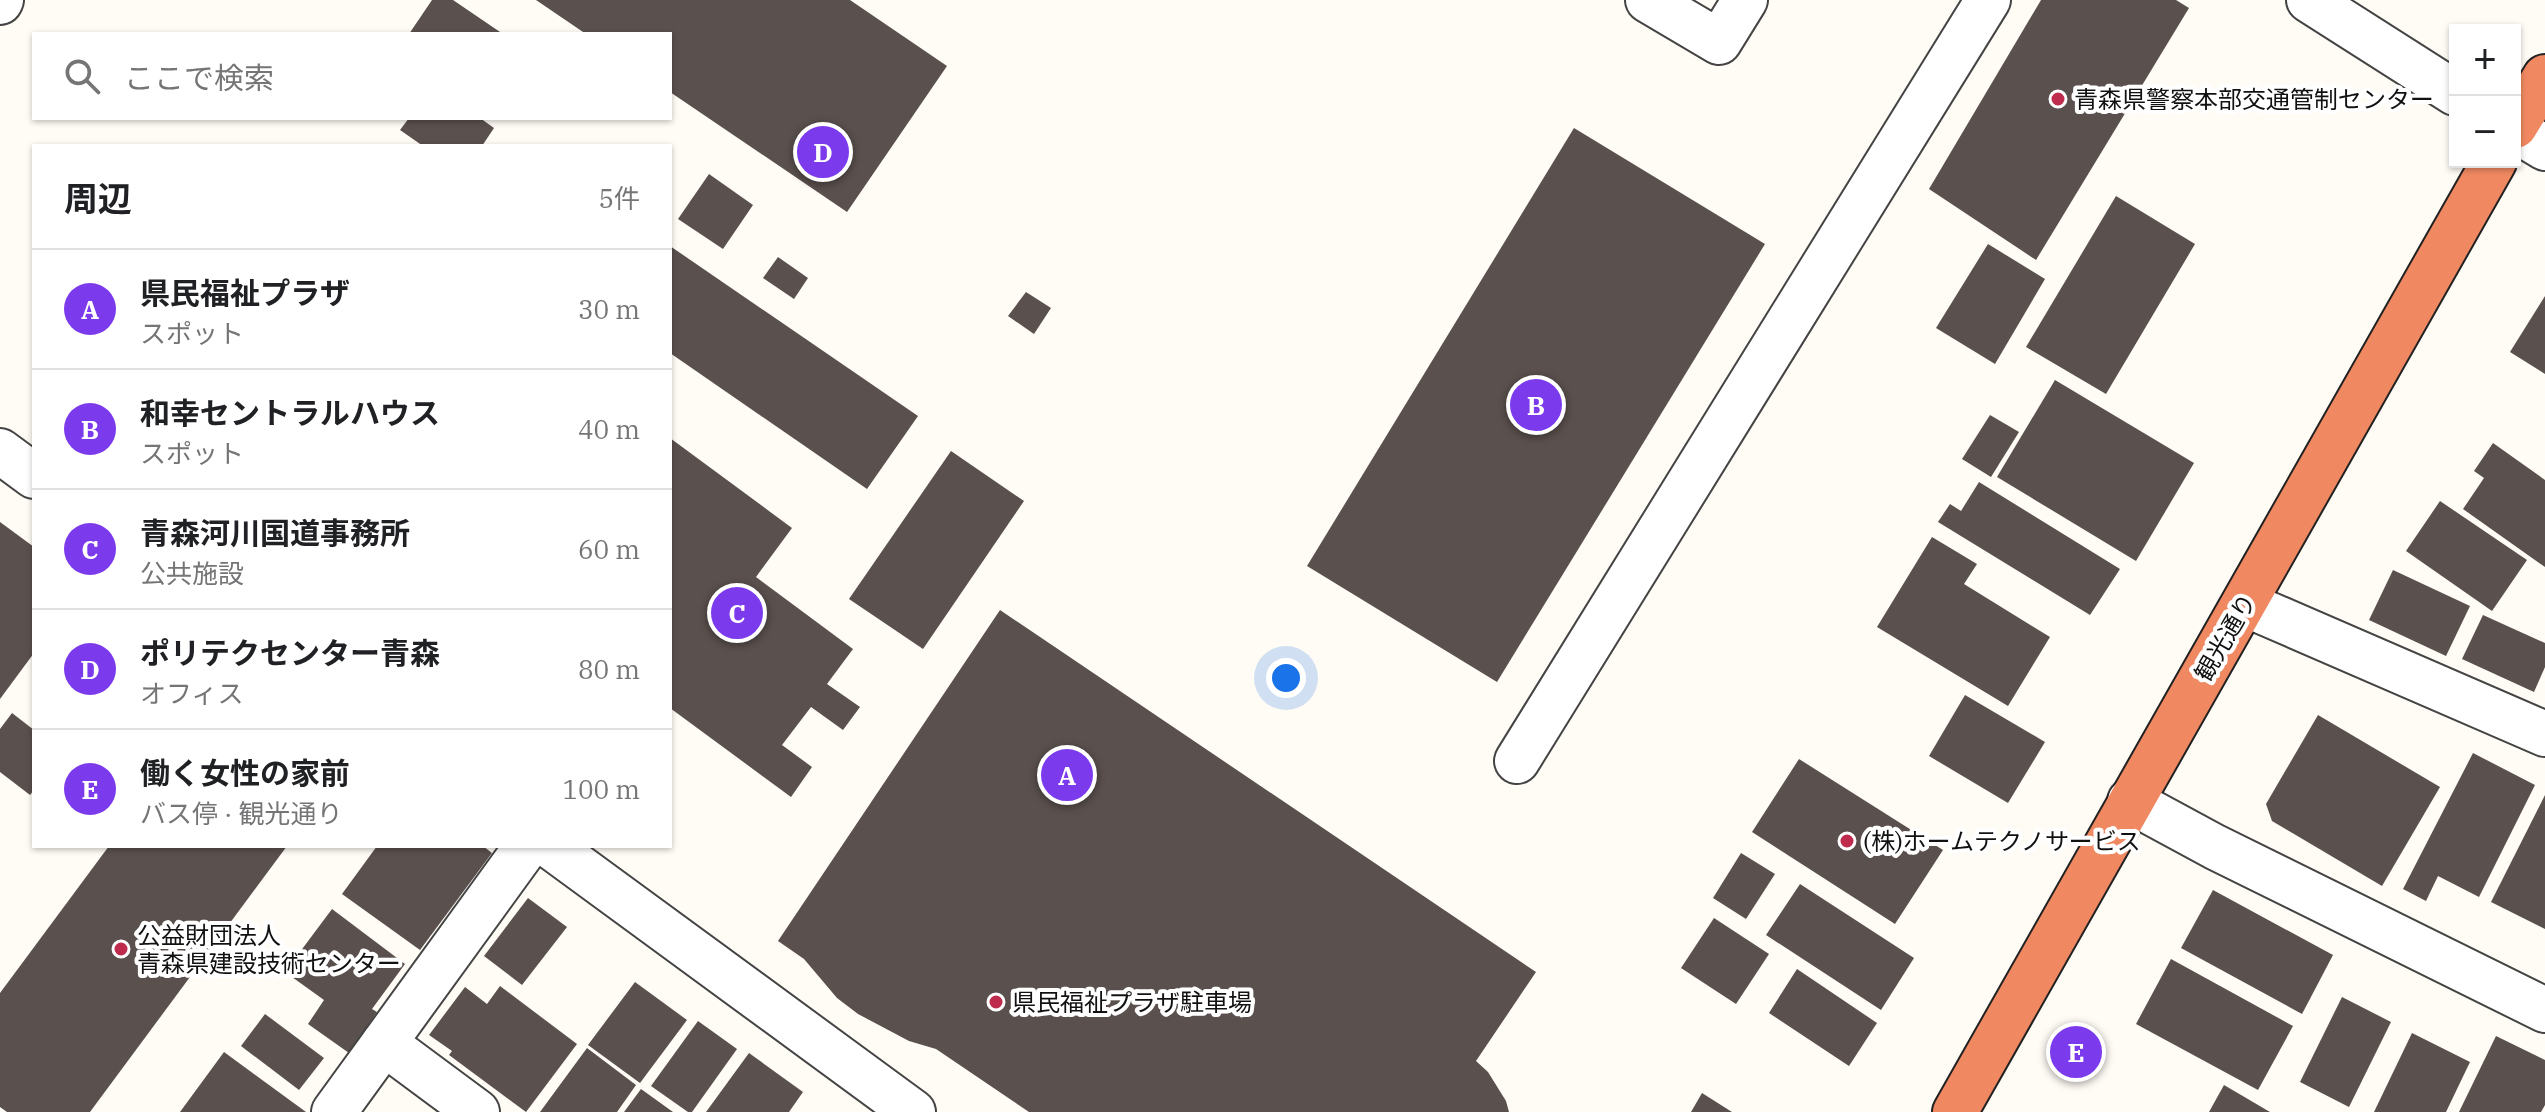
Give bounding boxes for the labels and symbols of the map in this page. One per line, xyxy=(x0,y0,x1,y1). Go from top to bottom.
place label: 青森県警察本部交通管制センター xyxy=(2074,83,2434,115)
marker: 青森県警察本部交通管制センター xyxy=(2049,90,2067,108)
pin: D xyxy=(797,122,849,182)
pin: B xyxy=(1510,375,1562,435)
pin: C xyxy=(711,583,763,643)
street label: 観光通り xyxy=(2187,587,2263,687)
your location xyxy=(1266,658,1306,698)
pin: A xyxy=(1041,745,1093,805)
place label: (株)ホームテクノサービス xyxy=(1863,825,2141,857)
marker: (株)ホームテクノサービス xyxy=(1838,832,1856,850)
place label: 公益財団法人 青森県建設技術センター xyxy=(137,919,401,979)
marker: 公益財団法人 青森県建設技術センター xyxy=(112,940,130,958)
place label: 県民福祉プラザ駐車場 xyxy=(1012,986,1252,1018)
marker: 県民福祉プラザ駐車場 xyxy=(987,993,1005,1011)
pin: E xyxy=(2050,1022,2102,1082)

